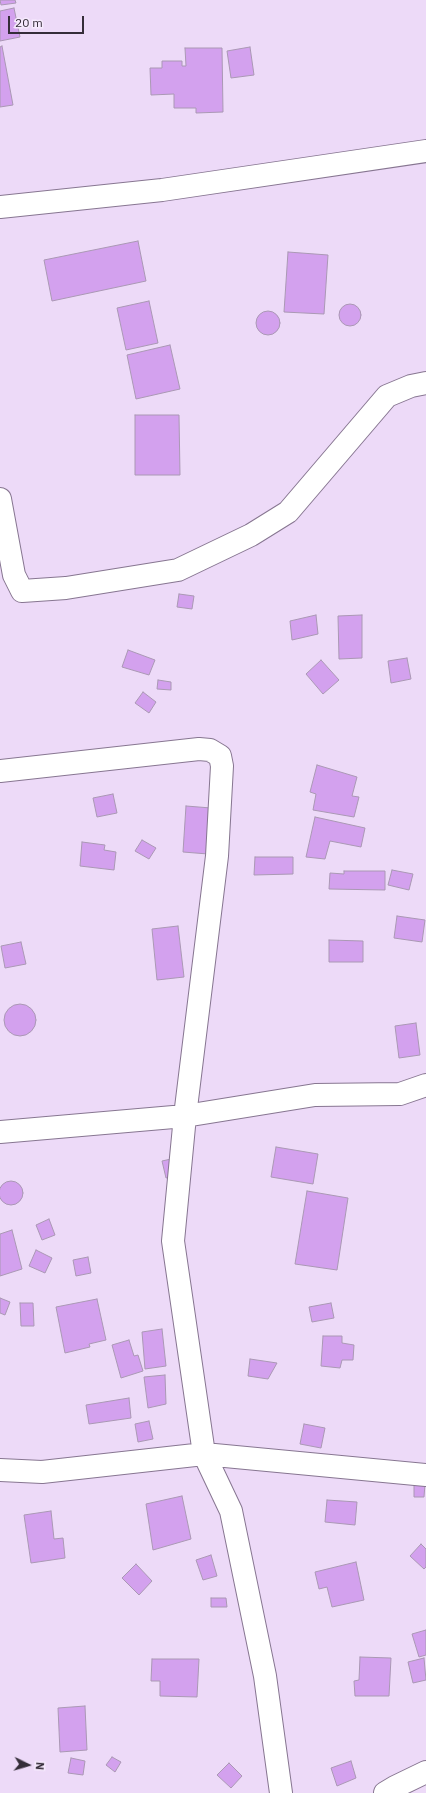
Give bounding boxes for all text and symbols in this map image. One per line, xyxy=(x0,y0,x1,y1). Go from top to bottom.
scale bar xyxy=(10,8,86,34)
text: 20 m xyxy=(15,15,43,30)
north arrow xyxy=(8,1745,48,1785)
text: N xyxy=(33,1761,47,1771)

